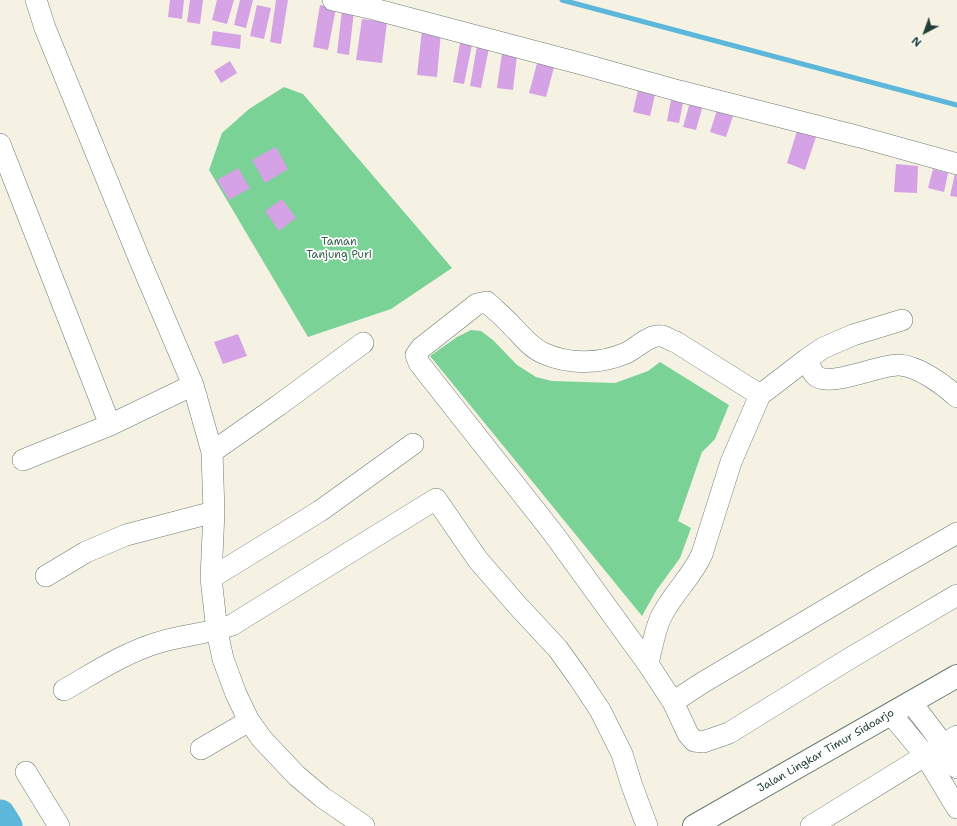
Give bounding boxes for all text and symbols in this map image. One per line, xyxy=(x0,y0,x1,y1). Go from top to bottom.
north arrow xyxy=(905,12,945,52)
text: N xyxy=(909,33,925,50)
park label: Taman Tanjung Puri xyxy=(306,235,372,261)
street label: Jalan Lingkar Timur Sidoarjo xyxy=(755,706,897,796)

